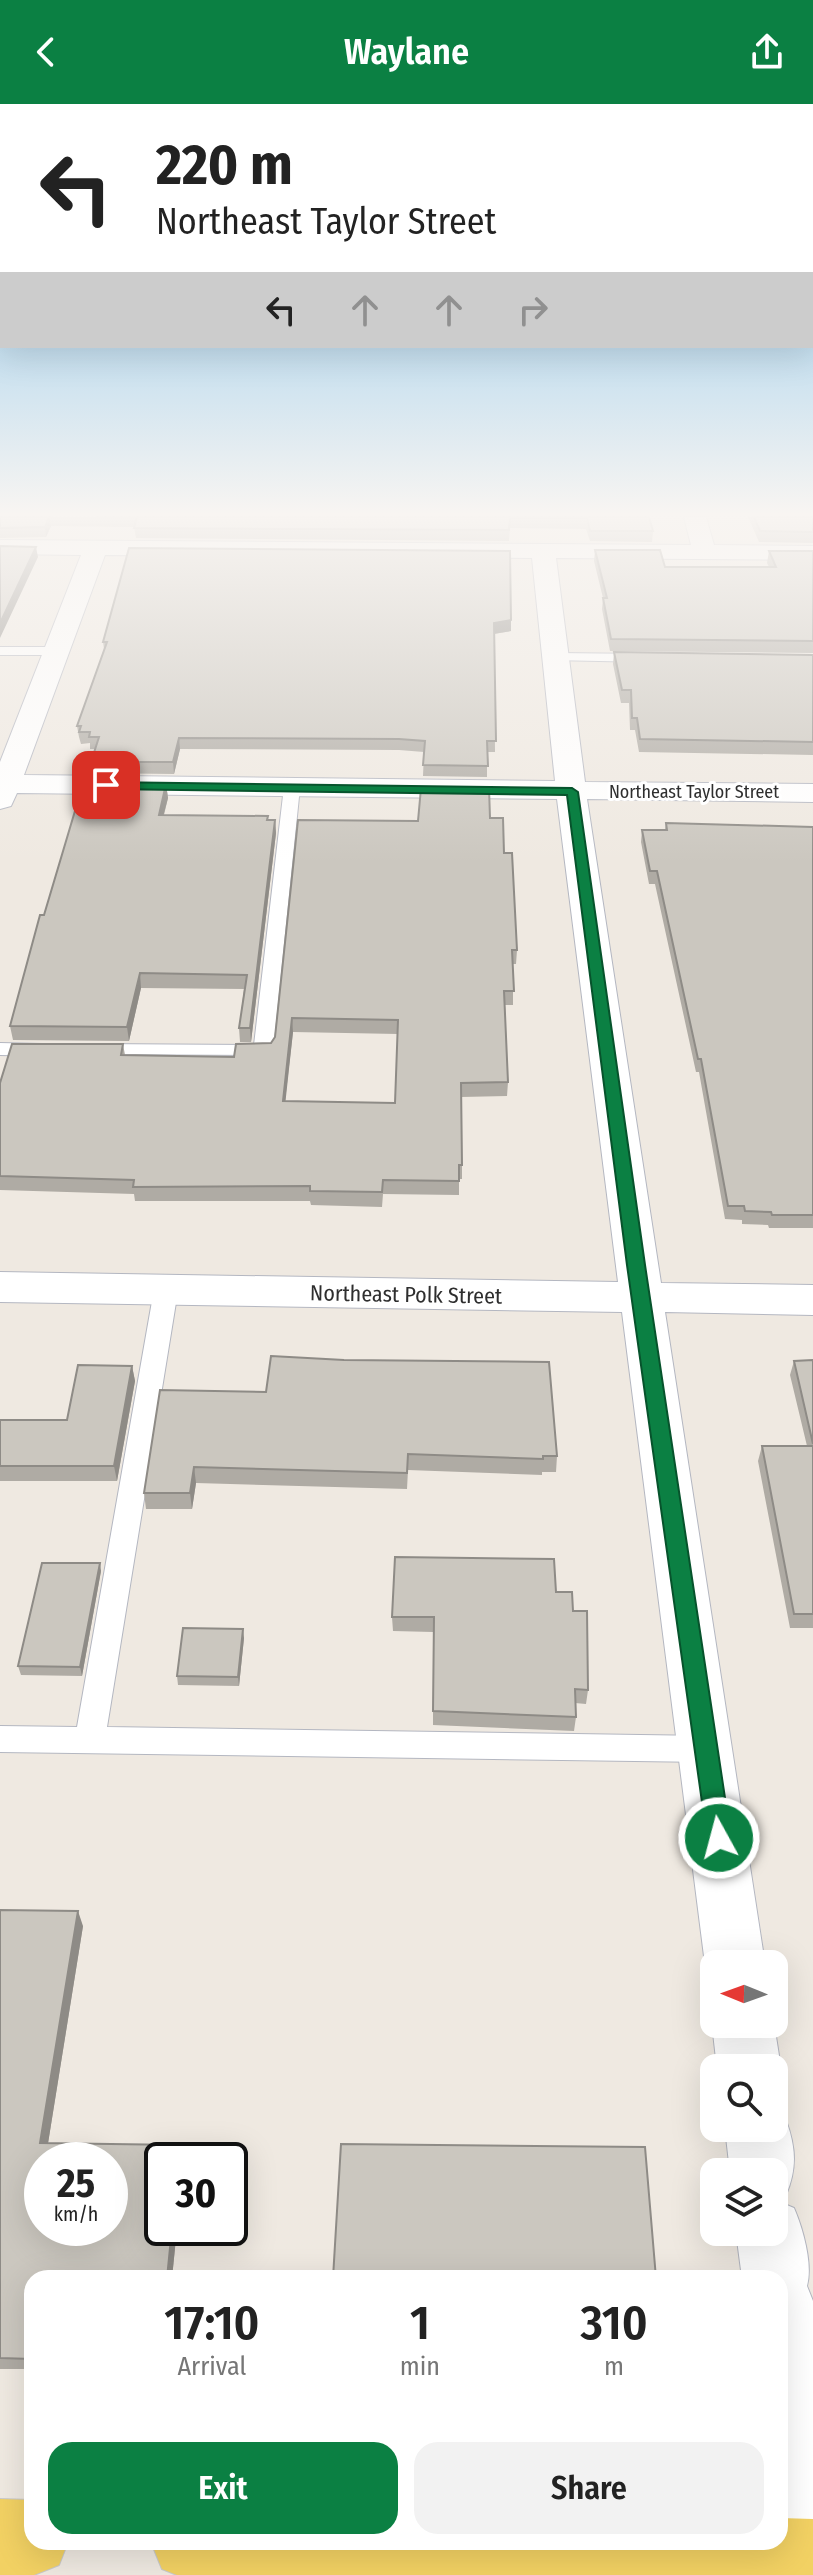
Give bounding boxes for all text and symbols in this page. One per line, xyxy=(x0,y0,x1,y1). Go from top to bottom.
icon: back xyxy=(24,30,68,74)
text: Waylane xyxy=(344,30,469,74)
icon: share xyxy=(745,30,789,74)
text: 220 m xyxy=(156,132,293,199)
icon: left xyxy=(24,136,128,240)
text: Northeast Taylor Street xyxy=(156,200,496,244)
icon: left xyxy=(259,288,303,332)
icon: ahead xyxy=(343,288,387,332)
icon: ahead xyxy=(427,288,471,332)
icon: right xyxy=(511,288,555,332)
pin xyxy=(72,751,140,819)
icon: arrive xyxy=(84,763,128,807)
street label: Northeast Taylor Street xyxy=(609,781,779,803)
street label: Northeast Polk Street xyxy=(310,1279,503,1310)
position arrow xyxy=(677,1796,761,1880)
north arrow xyxy=(700,1950,788,2038)
map controls xyxy=(700,1950,788,2246)
button: search xyxy=(700,2054,788,2142)
speed limit sign: 30 xyxy=(144,2142,248,2246)
button: layers xyxy=(700,2158,788,2246)
text: 25 xyxy=(57,2160,95,2208)
text: km/h xyxy=(54,2202,98,2226)
text: 17:10 xyxy=(164,2294,260,2352)
text: 1 xyxy=(410,2294,430,2352)
text: 310 xyxy=(580,2294,648,2352)
text: Arrival xyxy=(177,2351,246,2382)
text: min xyxy=(400,2351,440,2382)
text: m xyxy=(604,2351,624,2382)
button: Exit xyxy=(48,2442,398,2534)
button: Share xyxy=(414,2442,764,2534)

